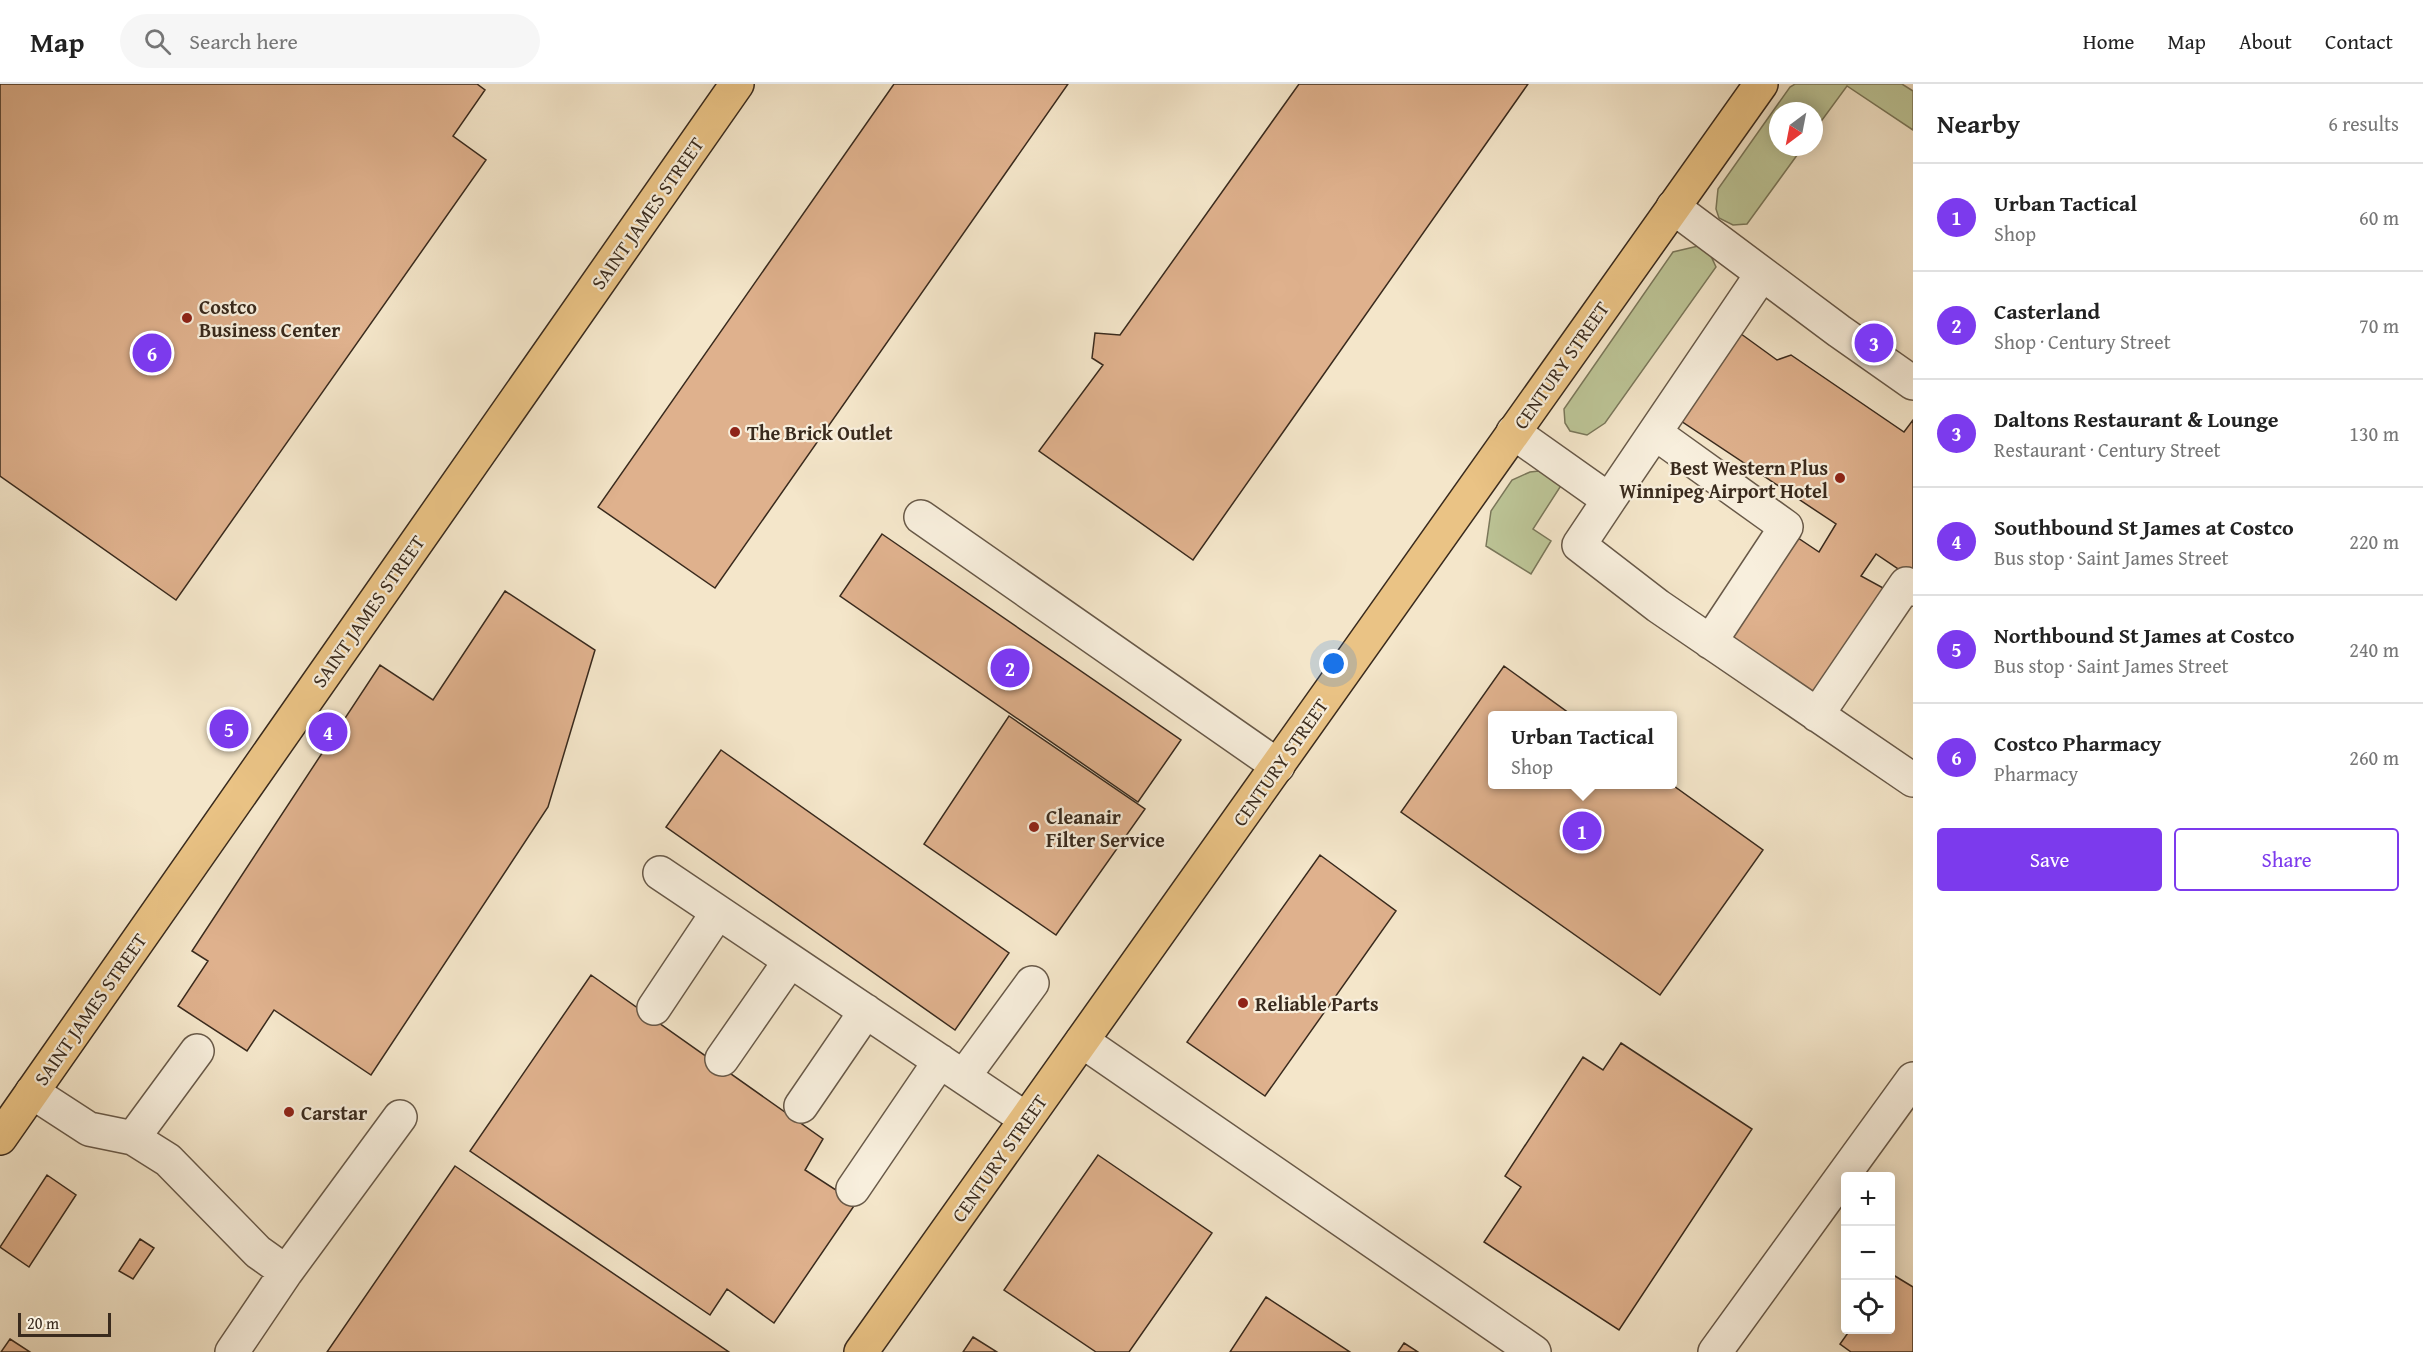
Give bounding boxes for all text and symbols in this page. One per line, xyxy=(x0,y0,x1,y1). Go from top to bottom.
search box xyxy=(120,14,540,68)
text: Map xyxy=(30,21,84,62)
icon: search xyxy=(141,25,174,58)
text: Search here xyxy=(189,25,298,57)
text: Home xyxy=(2083,26,2134,57)
text: Map xyxy=(2167,26,2206,57)
text: About xyxy=(2239,26,2292,57)
text: Contact xyxy=(2325,26,2393,57)
north arrow xyxy=(1769,102,1823,156)
text: Nearby xyxy=(1937,104,2020,143)
text: 6 results xyxy=(2328,109,2399,138)
street label: SAINT JAMES STREET xyxy=(584,131,710,295)
text: Urban Tactical xyxy=(1994,187,2137,219)
text: 1 xyxy=(1951,203,1962,232)
text: 60 m xyxy=(2359,203,2399,232)
text: Shop xyxy=(1994,219,2036,248)
place label: Costco Business Center xyxy=(199,292,340,344)
street label: CENTURY STREET xyxy=(1506,295,1616,435)
text: Casterland xyxy=(1994,295,2100,327)
marker: Costco Business Center xyxy=(180,311,194,325)
text: 2 xyxy=(1951,311,1962,340)
text: 70 m xyxy=(2359,311,2399,340)
pin: 3 xyxy=(1854,320,1894,366)
text: Shop · Century Street xyxy=(1994,327,2171,356)
pin: 6 xyxy=(132,330,172,376)
text: Daltons Restaurant & Lounge xyxy=(1994,403,2279,435)
place label: The Brick Outlet xyxy=(747,418,893,447)
text: 3 xyxy=(1951,419,1962,448)
text: 130 m xyxy=(2349,419,2399,448)
marker: The Brick Outlet xyxy=(728,425,742,439)
text: Restaurant · Century Street xyxy=(1994,435,2221,464)
place label: Best Western Plus Winnipeg Airport Hotel xyxy=(1619,453,1828,505)
marker: Best Western Plus Winnipeg Airport Hotel xyxy=(1833,471,1847,485)
text: Southbound St James at Costco xyxy=(1994,511,2294,543)
text: 4 xyxy=(1951,527,1962,556)
text: 220 m xyxy=(2349,527,2399,556)
street label: SAINT JAMES STREET xyxy=(305,529,431,693)
text: Bus stop · Saint James Street xyxy=(1994,543,2229,572)
text: Northbound St James at Costco xyxy=(1994,619,2294,651)
text: 5 xyxy=(1951,635,1962,664)
text: 240 m xyxy=(2349,635,2399,664)
pin: 2 xyxy=(990,646,1030,690)
your location xyxy=(1319,649,1348,678)
text: Bus stop · Saint James Street xyxy=(1994,651,2229,680)
street label: CENTURY STREET xyxy=(1225,692,1335,832)
pin: 5 xyxy=(210,706,248,752)
pin: 4 xyxy=(308,710,348,754)
popup xyxy=(1488,711,1677,789)
text: Urban Tactical xyxy=(1511,720,1654,752)
text: Costco Pharmacy xyxy=(1994,727,2161,759)
text: 6 xyxy=(1951,743,1962,772)
text: 260 m xyxy=(2349,743,2399,772)
text: Shop xyxy=(1511,752,1553,781)
text: Pharmacy xyxy=(1994,759,2078,788)
place label: Cleanair Filter Service xyxy=(1046,802,1165,854)
pin: 1 xyxy=(1562,808,1602,854)
marker: Cleanair Filter Service xyxy=(1027,820,1041,834)
button: Save xyxy=(1937,828,2162,891)
button: Share xyxy=(2174,828,2399,891)
street label: SAINT JAMES STREET xyxy=(27,927,153,1091)
place label: Reliable Parts xyxy=(1255,989,1378,1018)
marker: Reliable Parts xyxy=(1236,996,1250,1010)
street label: CENTURY STREET xyxy=(944,1088,1054,1228)
place label: Carstar xyxy=(301,1098,367,1127)
marker: Carstar xyxy=(282,1105,296,1119)
map controls xyxy=(1841,1172,1895,1334)
button: + xyxy=(1841,1172,1895,1226)
button: − xyxy=(1841,1226,1895,1280)
button: locate xyxy=(1841,1280,1895,1334)
scale bar xyxy=(18,1310,111,1338)
text: 20 m xyxy=(27,1311,59,1335)

